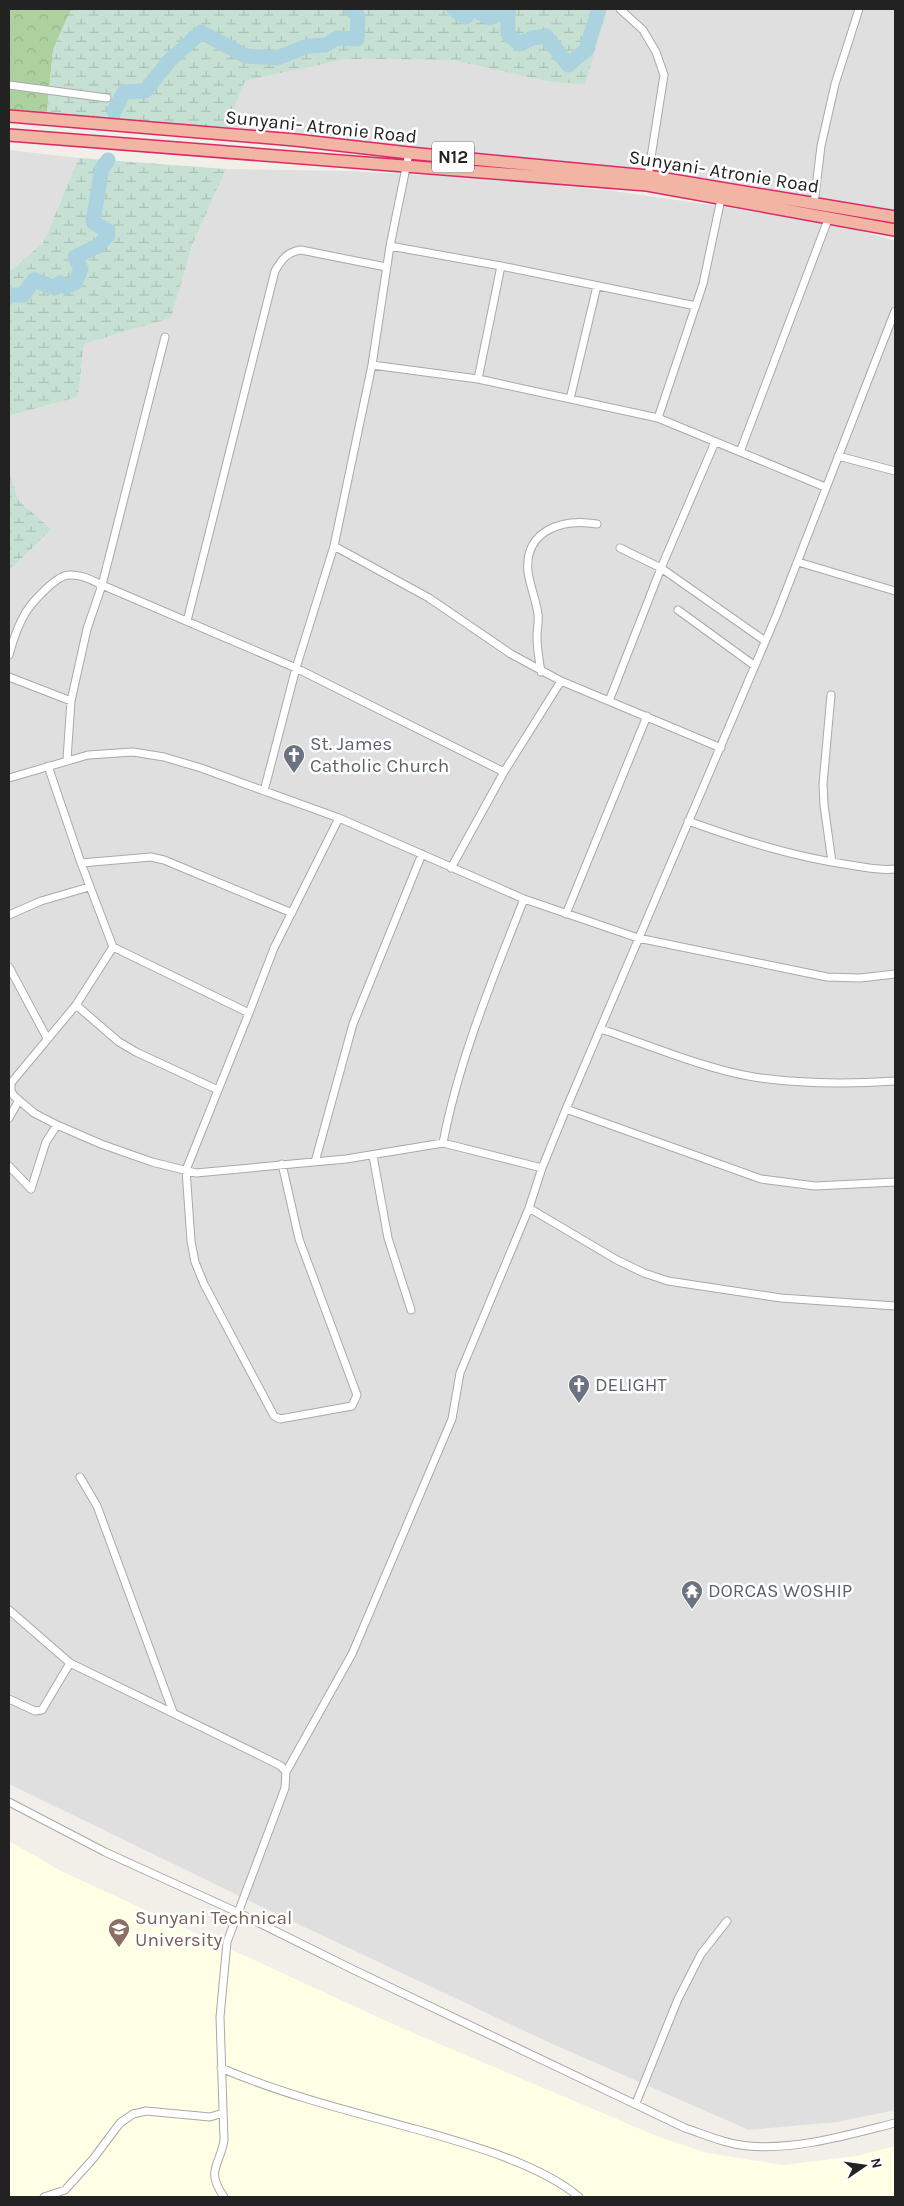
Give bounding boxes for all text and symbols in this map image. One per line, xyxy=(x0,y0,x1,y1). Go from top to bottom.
street label: Sunyani- Atronie Road xyxy=(224,106,418,148)
road number: N12 xyxy=(432,142,474,172)
street label: Sunyani- Atronie Road xyxy=(627,146,821,198)
place label: St. James Catholic Church xyxy=(310,733,449,777)
church icon: St. James Catholic Church xyxy=(282,743,306,774)
church icon: DELIGHT xyxy=(567,1373,591,1404)
place label: DELIGHT xyxy=(595,1374,667,1396)
temple icon: DORCAS WOSHIP xyxy=(680,1579,704,1610)
place label: DORCAS WOSHIP xyxy=(708,1580,852,1602)
place label: Sunyani Technical University xyxy=(135,1907,292,1951)
school or university icon: Sunyani Technical University xyxy=(107,1917,131,1948)
north arrow xyxy=(839,2141,889,2191)
text: N xyxy=(867,2156,886,2170)

